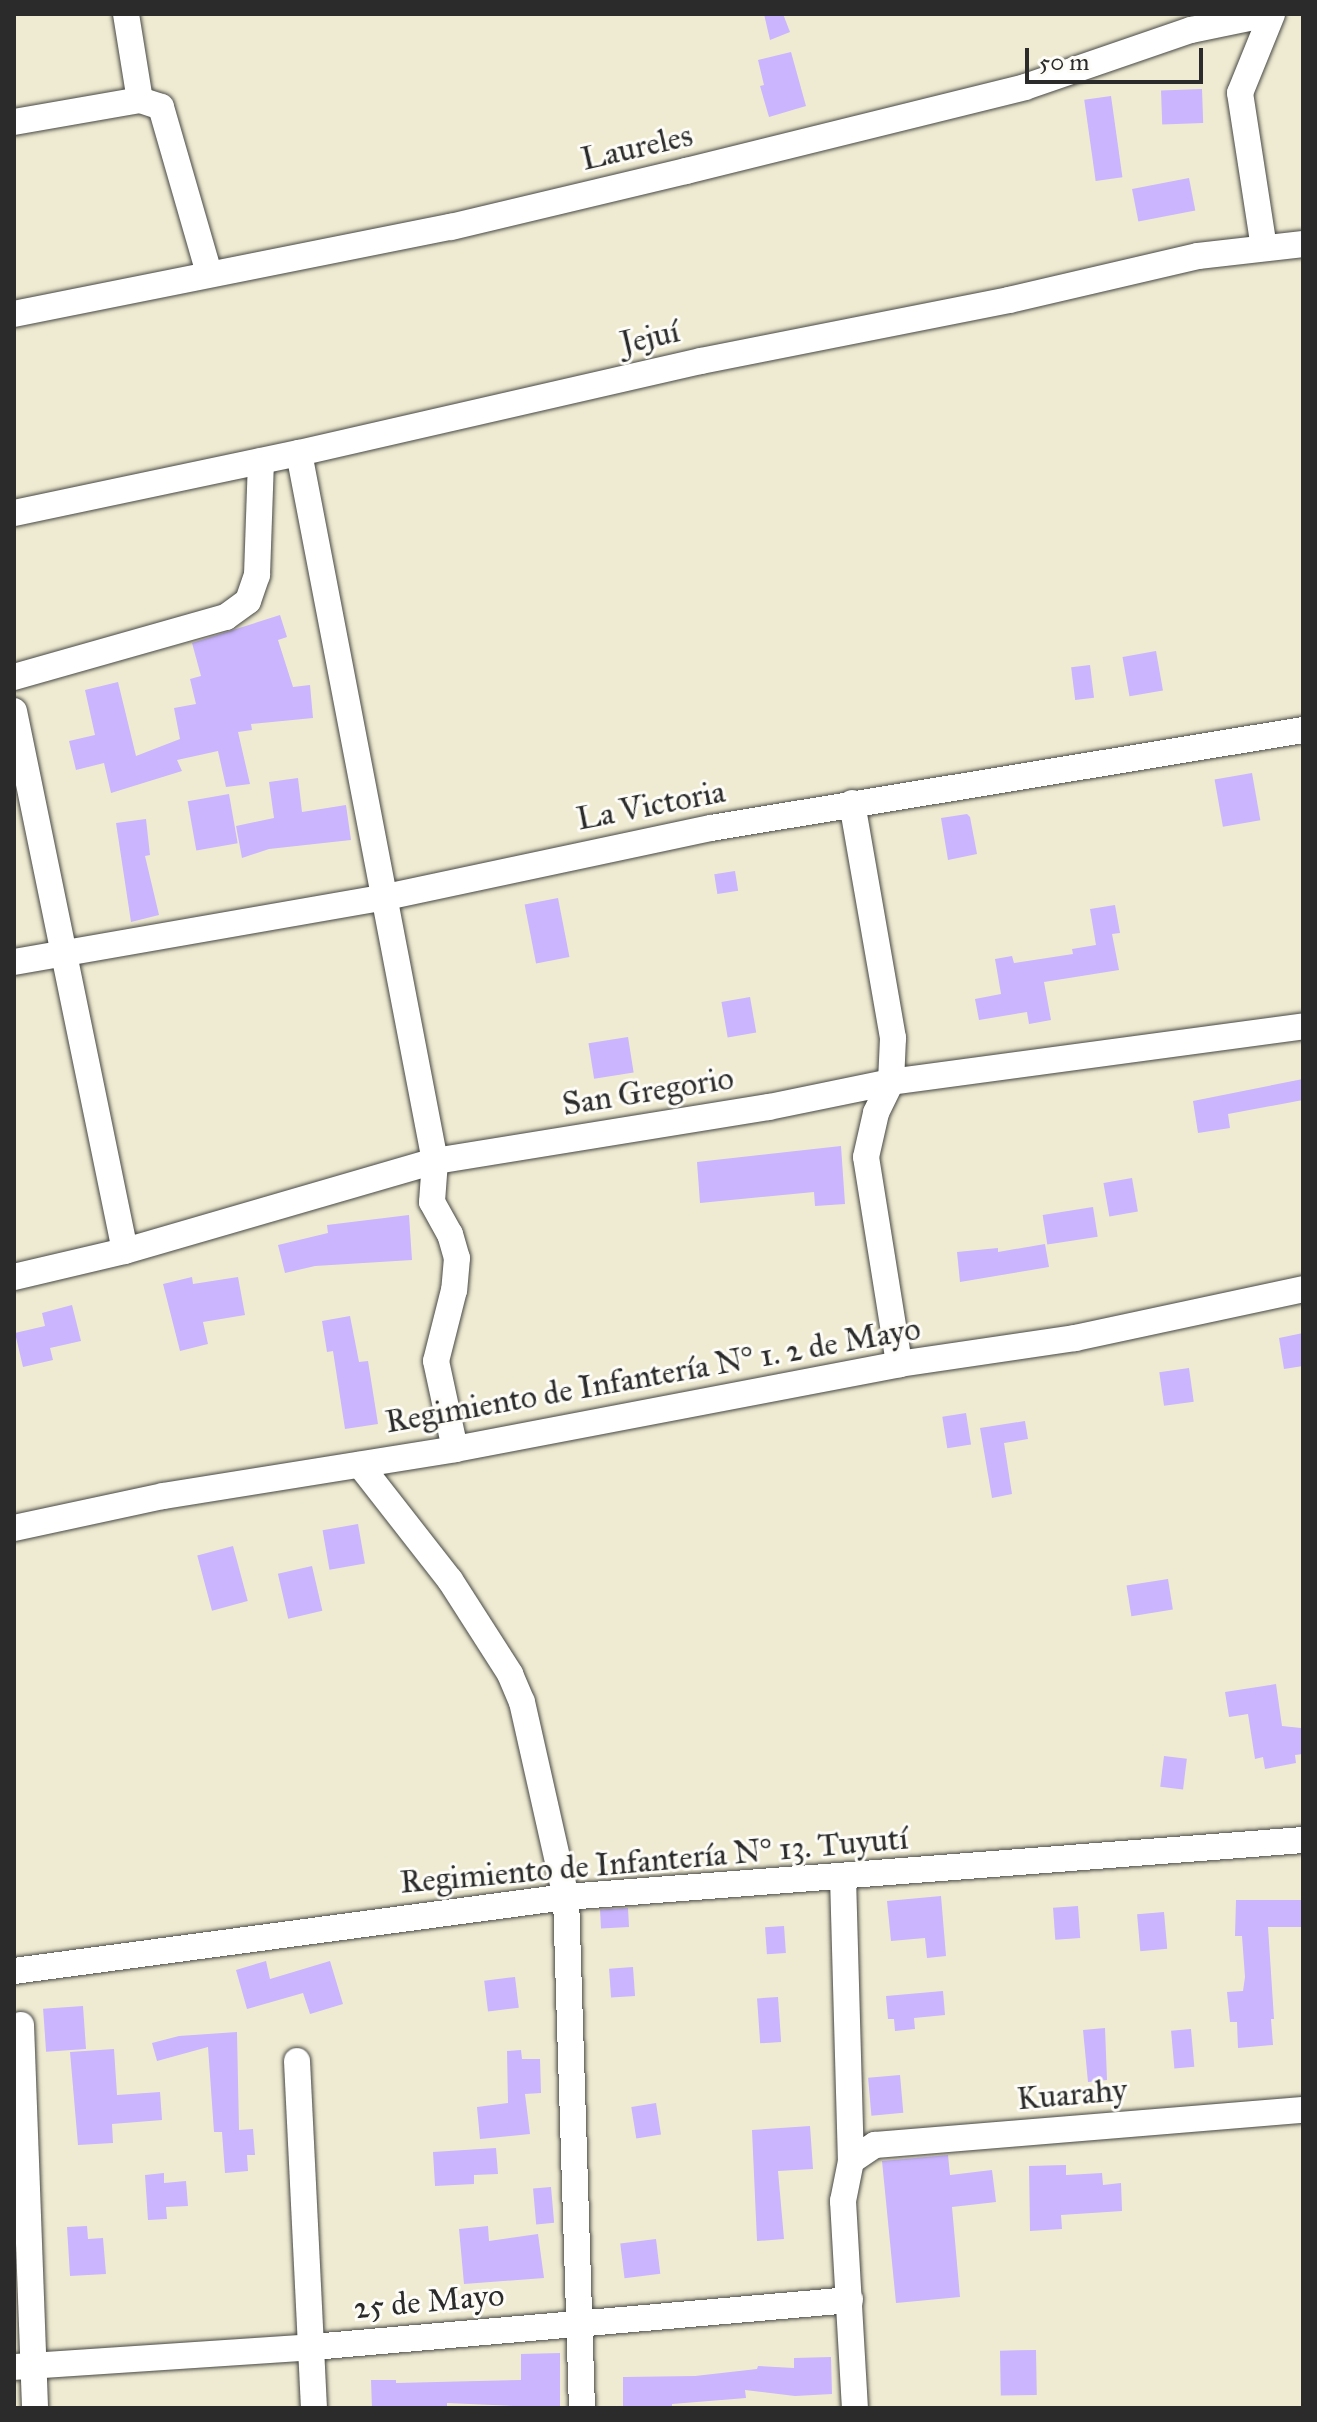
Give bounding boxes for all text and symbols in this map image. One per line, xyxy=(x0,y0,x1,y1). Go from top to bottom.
scale bar xyxy=(1029,32,1207,82)
text: 50 m xyxy=(1039,47,1089,77)
street label: Laureles xyxy=(578,117,696,179)
street label: Jejuí xyxy=(617,313,683,363)
street label: La Victoria xyxy=(574,773,728,839)
street label: San Gregorio xyxy=(560,1060,736,1124)
street label: Regimiento de Infantería N° 1. 2 de Mayo xyxy=(382,1310,924,1442)
street label: Regimiento de Infantería N° 13. Tuyutí xyxy=(398,1820,910,1902)
street label: Kuarahy xyxy=(1015,2071,1129,2119)
street label: 25 de Mayo xyxy=(352,2276,506,2328)

